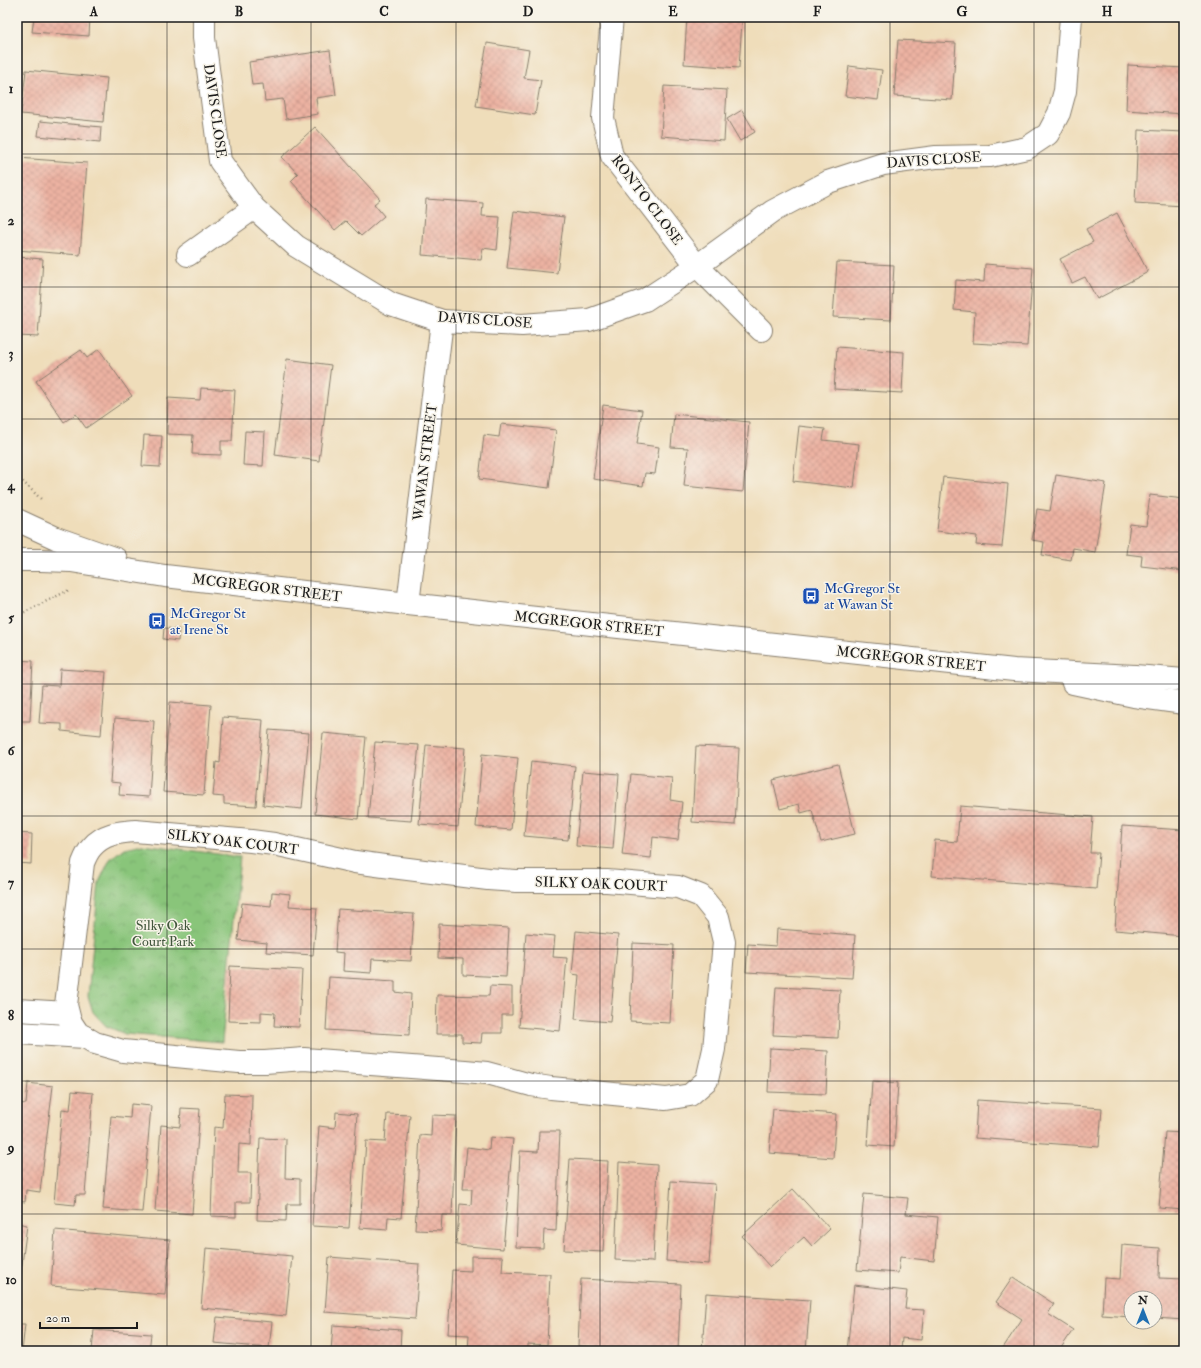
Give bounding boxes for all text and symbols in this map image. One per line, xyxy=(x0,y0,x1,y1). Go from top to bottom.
text: A xyxy=(89,4,99,20)
text: B xyxy=(235,4,243,20)
text: C xyxy=(379,4,389,20)
text: D xyxy=(523,4,534,20)
text: E xyxy=(668,4,678,20)
text: F xyxy=(813,4,822,20)
text: G xyxy=(957,4,968,20)
text: H xyxy=(1102,4,1113,20)
street label: DAVIS CLOSE xyxy=(200,63,230,159)
text: 1 xyxy=(9,81,14,97)
street label: DAVIS CLOSE xyxy=(886,148,982,172)
street label: RONTO CLOSE xyxy=(608,152,686,248)
text: 2 xyxy=(8,213,15,229)
street label: DAVIS CLOSE xyxy=(437,308,533,332)
text: 3 xyxy=(9,346,14,362)
street label: WAWAN STREET xyxy=(409,402,441,523)
text: 4 xyxy=(6,478,15,494)
street label: MCGREGOR STREET xyxy=(191,570,343,606)
place label: McGregor St at Wawan St xyxy=(824,580,900,613)
bus stop icon: McGregor St at Wawan St xyxy=(801,586,821,606)
place label: McGregor St at Irene St xyxy=(170,605,246,638)
street label: MCGREGOR STREET xyxy=(513,608,665,640)
text: 5 xyxy=(8,610,14,626)
bus stop icon: McGregor St at Irene St xyxy=(147,611,167,631)
street label: MCGREGOR STREET xyxy=(835,643,987,675)
text: 6 xyxy=(8,743,16,759)
street label: SILKY OAK COURT xyxy=(166,826,300,859)
street label: SILKY OAK COURT xyxy=(535,873,668,895)
text: 7 xyxy=(8,875,15,891)
park label: Silky Oak Court Park xyxy=(132,917,195,950)
text: 8 xyxy=(8,1008,14,1024)
text: 9 xyxy=(6,1140,15,1156)
text: 10 xyxy=(5,1272,17,1288)
north arrow xyxy=(1123,1290,1163,1330)
text: N xyxy=(1137,1294,1149,1307)
scale bar xyxy=(40,1304,137,1330)
text: 20 m xyxy=(46,1311,71,1326)

